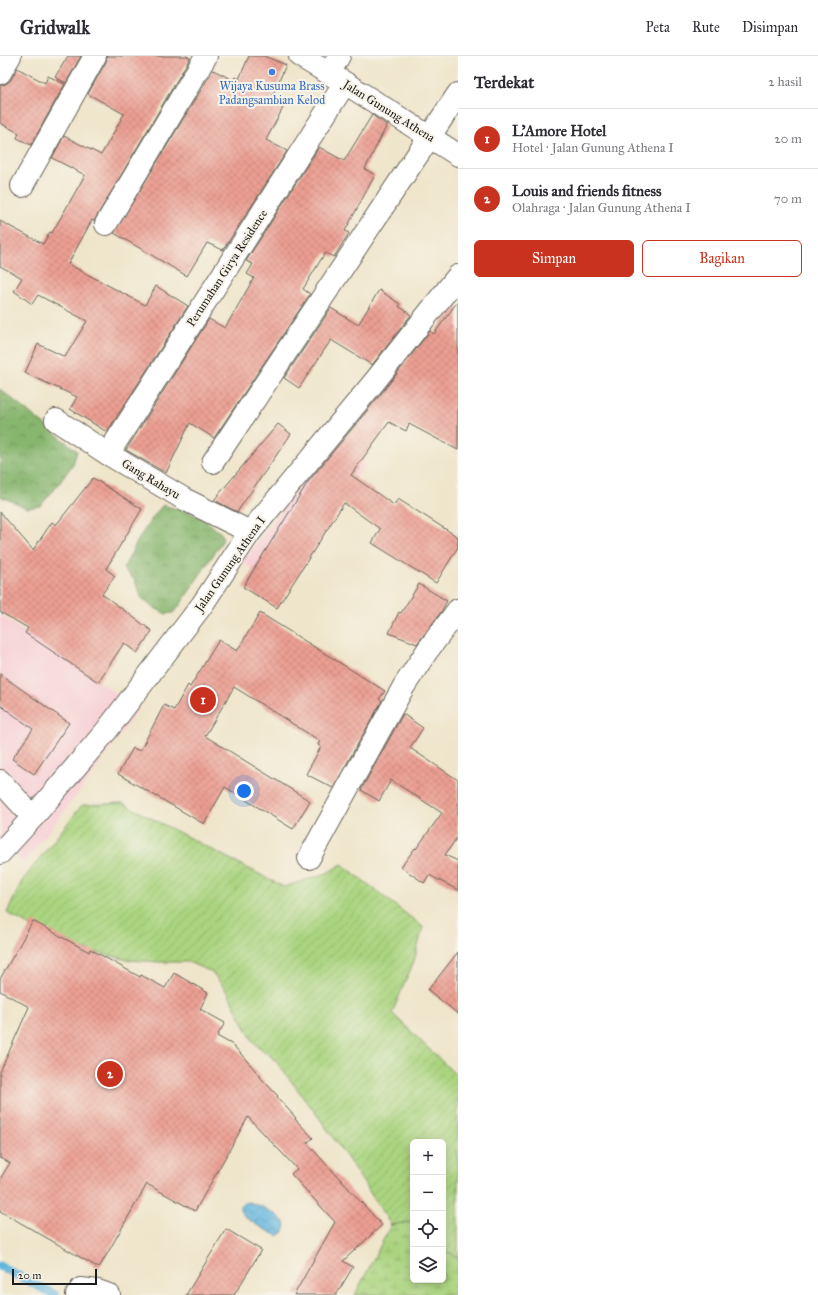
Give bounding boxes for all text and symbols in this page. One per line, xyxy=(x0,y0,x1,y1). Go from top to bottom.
text: Gridwalk xyxy=(20,16,90,39)
text: Peta xyxy=(646,19,670,36)
text: Rute xyxy=(692,19,720,36)
text: Disimpan xyxy=(742,19,798,36)
marker: Wijaya Kusuma Brass Padangsambian Kelod xyxy=(267,67,277,77)
text: Terdekat xyxy=(474,72,534,93)
text: 2 hasil xyxy=(768,74,802,90)
street label: Jalan Gunung Athena xyxy=(339,76,438,146)
place label: Wijaya Kusuma Brass Padangsambian Kelod xyxy=(219,79,325,108)
text: L'Amore Hotel xyxy=(512,122,606,140)
text: 1 xyxy=(484,131,490,147)
text: 20 m xyxy=(774,131,802,147)
text: Hotel · Jalan Gunung Athena I xyxy=(512,140,674,156)
text: Louis and friends fitness xyxy=(512,182,661,200)
text: 2 xyxy=(484,191,490,207)
text: 70 m xyxy=(774,191,802,207)
text: Olahraga · Jalan Gunung Athena I xyxy=(512,200,691,216)
street label: Perumahan Girya Residence xyxy=(184,207,270,329)
button: Simpan xyxy=(474,240,634,277)
button: Bagikan xyxy=(642,240,802,277)
street label: Gang Rahayu xyxy=(119,456,183,503)
street label: Jalan Gunung Athena I xyxy=(191,514,269,616)
pin: 1 xyxy=(190,685,216,715)
your location xyxy=(234,781,254,801)
pin: 2 xyxy=(97,1059,123,1089)
map controls xyxy=(410,1139,446,1283)
button: + xyxy=(410,1139,446,1175)
button: − xyxy=(410,1175,446,1211)
button: locate xyxy=(410,1211,446,1247)
button: layers xyxy=(410,1247,446,1283)
scale bar xyxy=(12,1267,97,1286)
text: 20 m xyxy=(18,1269,41,1282)

